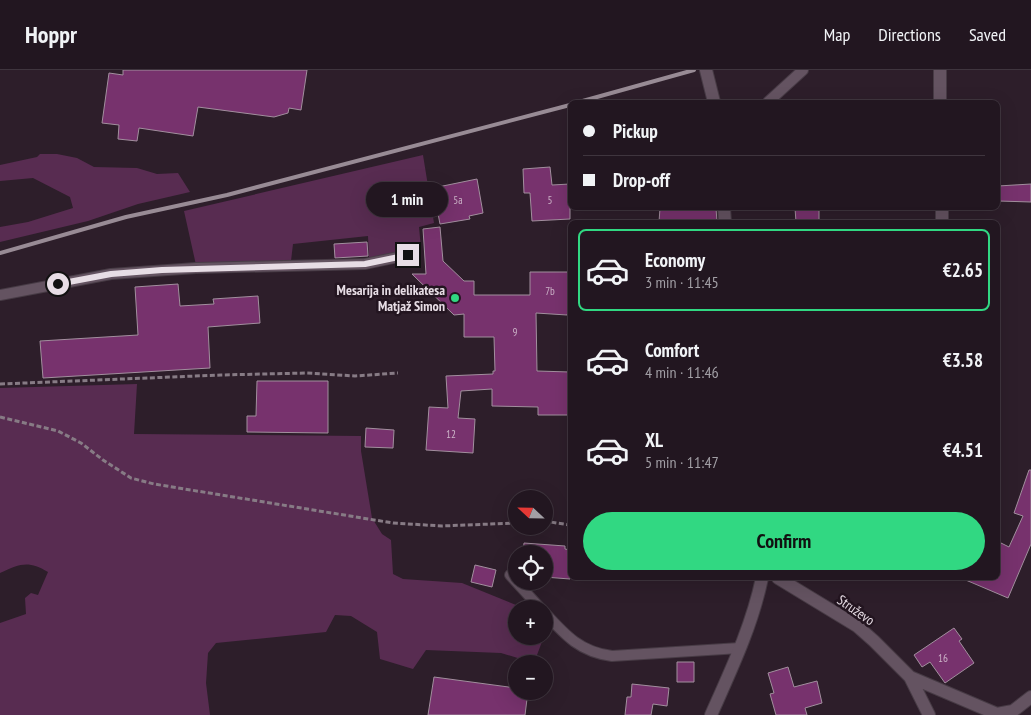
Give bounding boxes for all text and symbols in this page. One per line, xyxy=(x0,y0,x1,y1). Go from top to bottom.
text: Hoppr xyxy=(25,19,77,50)
text: Map xyxy=(824,23,850,46)
text: Directions xyxy=(878,23,941,46)
text: Saved xyxy=(969,23,1006,46)
text: Pickup xyxy=(613,119,658,143)
text: Drop-off xyxy=(613,168,670,192)
callout: 1 min xyxy=(367,182,449,218)
text: 1 min xyxy=(391,189,423,209)
house number: 5a xyxy=(453,193,463,207)
house number: 5 xyxy=(548,193,553,207)
route end xyxy=(397,244,419,266)
icon: car xyxy=(585,248,630,293)
text: Economy xyxy=(645,248,705,272)
text: €2.65 xyxy=(943,258,983,282)
text: 3 min · 11:45 xyxy=(645,272,719,292)
route start xyxy=(47,273,69,295)
place label: Mesarija in delikatesa Matjaž Simon xyxy=(337,281,445,315)
house number: 7b xyxy=(545,284,555,298)
marker: Mesarija in delikatesa Matjaž Simon xyxy=(449,292,461,304)
house number: 9 xyxy=(513,325,518,339)
icon: car xyxy=(585,338,630,383)
text: Comfort xyxy=(645,338,699,362)
text: €3.58 xyxy=(943,348,983,372)
text: 4 min · 11:46 xyxy=(645,362,719,382)
house number: 12 xyxy=(446,427,456,441)
icon: car xyxy=(585,428,630,473)
text: XL xyxy=(645,428,663,452)
text: €4.51 xyxy=(943,438,983,462)
text: 5 min · 11:47 xyxy=(645,452,719,472)
north arrow xyxy=(508,490,552,535)
map controls xyxy=(508,490,553,700)
button: Confirm xyxy=(583,512,985,570)
button: locate xyxy=(508,545,553,590)
street label: Struževo xyxy=(834,591,878,629)
button: + xyxy=(508,600,553,645)
house number: 16 xyxy=(938,651,948,665)
button: − xyxy=(508,655,553,700)

